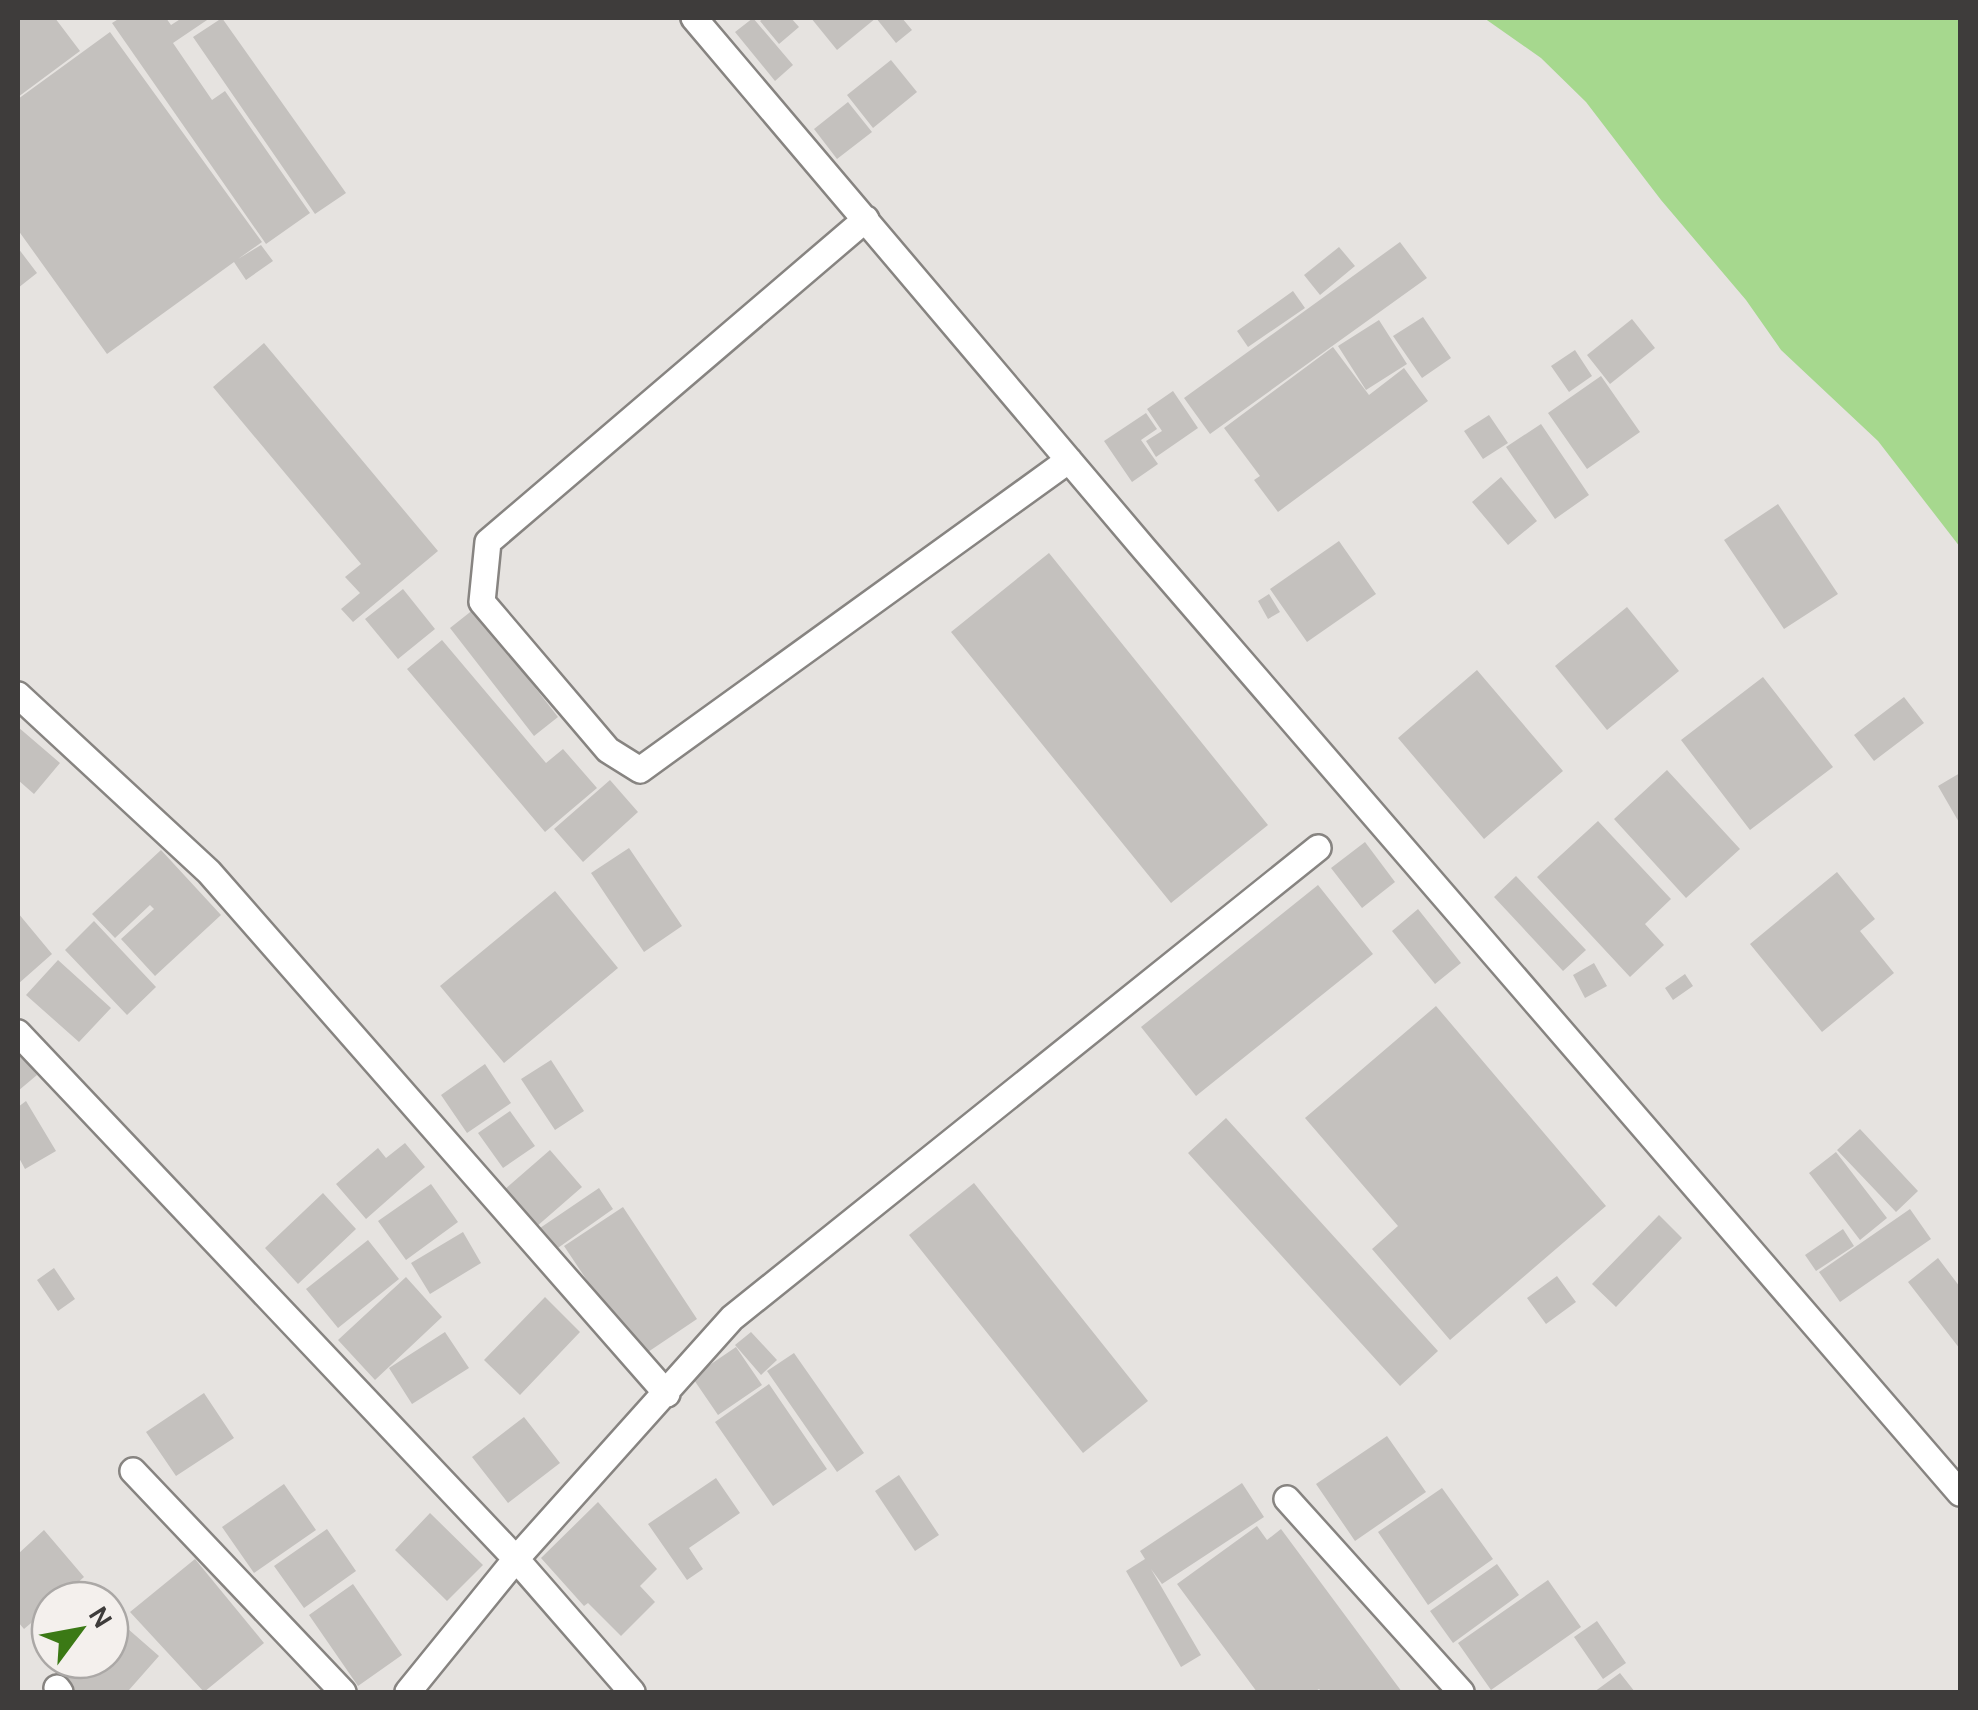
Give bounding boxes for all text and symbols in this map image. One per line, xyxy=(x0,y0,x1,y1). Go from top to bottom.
north arrow xyxy=(30,1580,130,1680)
text: N xyxy=(81,1600,120,1634)

